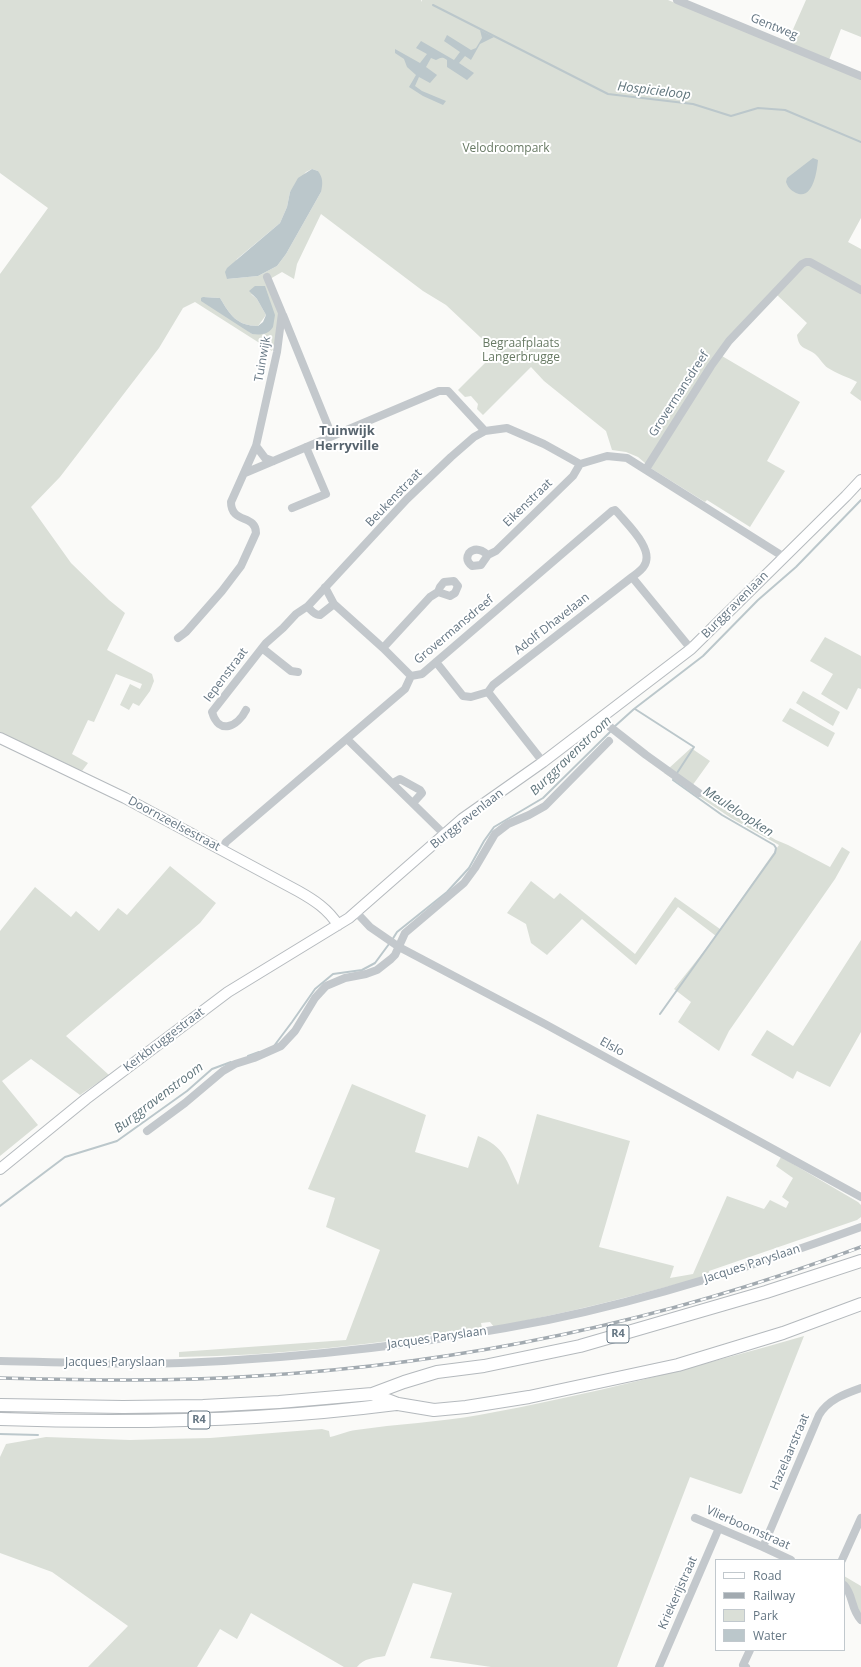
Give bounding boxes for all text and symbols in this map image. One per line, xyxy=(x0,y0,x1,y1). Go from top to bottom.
street label: Gentweg xyxy=(748,11,800,43)
water label: Hospicieloop xyxy=(617,79,691,103)
park label: Velodroompark xyxy=(462,142,550,156)
street label: Tuinwijk xyxy=(252,335,274,383)
park label: Begraafplaats Langerbrugge xyxy=(482,337,560,365)
street label: Grovermansdreef xyxy=(646,349,712,439)
district label: Tuinwijk Herryville xyxy=(315,423,379,454)
street label: Beukenstraat xyxy=(363,466,425,530)
street label: Eikenstraat xyxy=(500,476,556,530)
street label: Burggravenlaan xyxy=(699,569,771,641)
street label: Adolf Dhavelaan xyxy=(512,590,592,658)
street label: Grovermansdreef xyxy=(411,593,497,667)
street label: Iepenstraat xyxy=(201,645,251,705)
water label: Burggravenstroom xyxy=(527,713,615,799)
water label: Meuleloopken xyxy=(700,784,776,840)
street label: Burggravenlaan xyxy=(428,786,506,852)
street label: Doornzeelsestraat xyxy=(125,794,223,854)
street label: Kerkbruggestraat xyxy=(121,1005,207,1075)
street label: Elslo xyxy=(597,1034,627,1060)
water label: Burggravenstroom xyxy=(111,1059,207,1137)
street label: Jacques Paryslaan xyxy=(702,1242,802,1286)
street label: Jacques Paryslaan xyxy=(386,1324,488,1352)
road number: R4 xyxy=(607,1325,629,1343)
street label: Jacques Paryslaan xyxy=(65,1356,165,1370)
road number: R4 xyxy=(188,1411,210,1429)
street label: Hazelaarstraat xyxy=(767,1412,813,1492)
street label: Vlierboomstraat xyxy=(704,1503,792,1553)
street label: Kriekerijstraat xyxy=(655,1554,701,1632)
legend xyxy=(715,1559,845,1651)
text: Road xyxy=(753,1567,782,1584)
text: Railway xyxy=(753,1587,795,1604)
text: Park xyxy=(753,1607,778,1624)
text: Water xyxy=(753,1627,787,1644)

